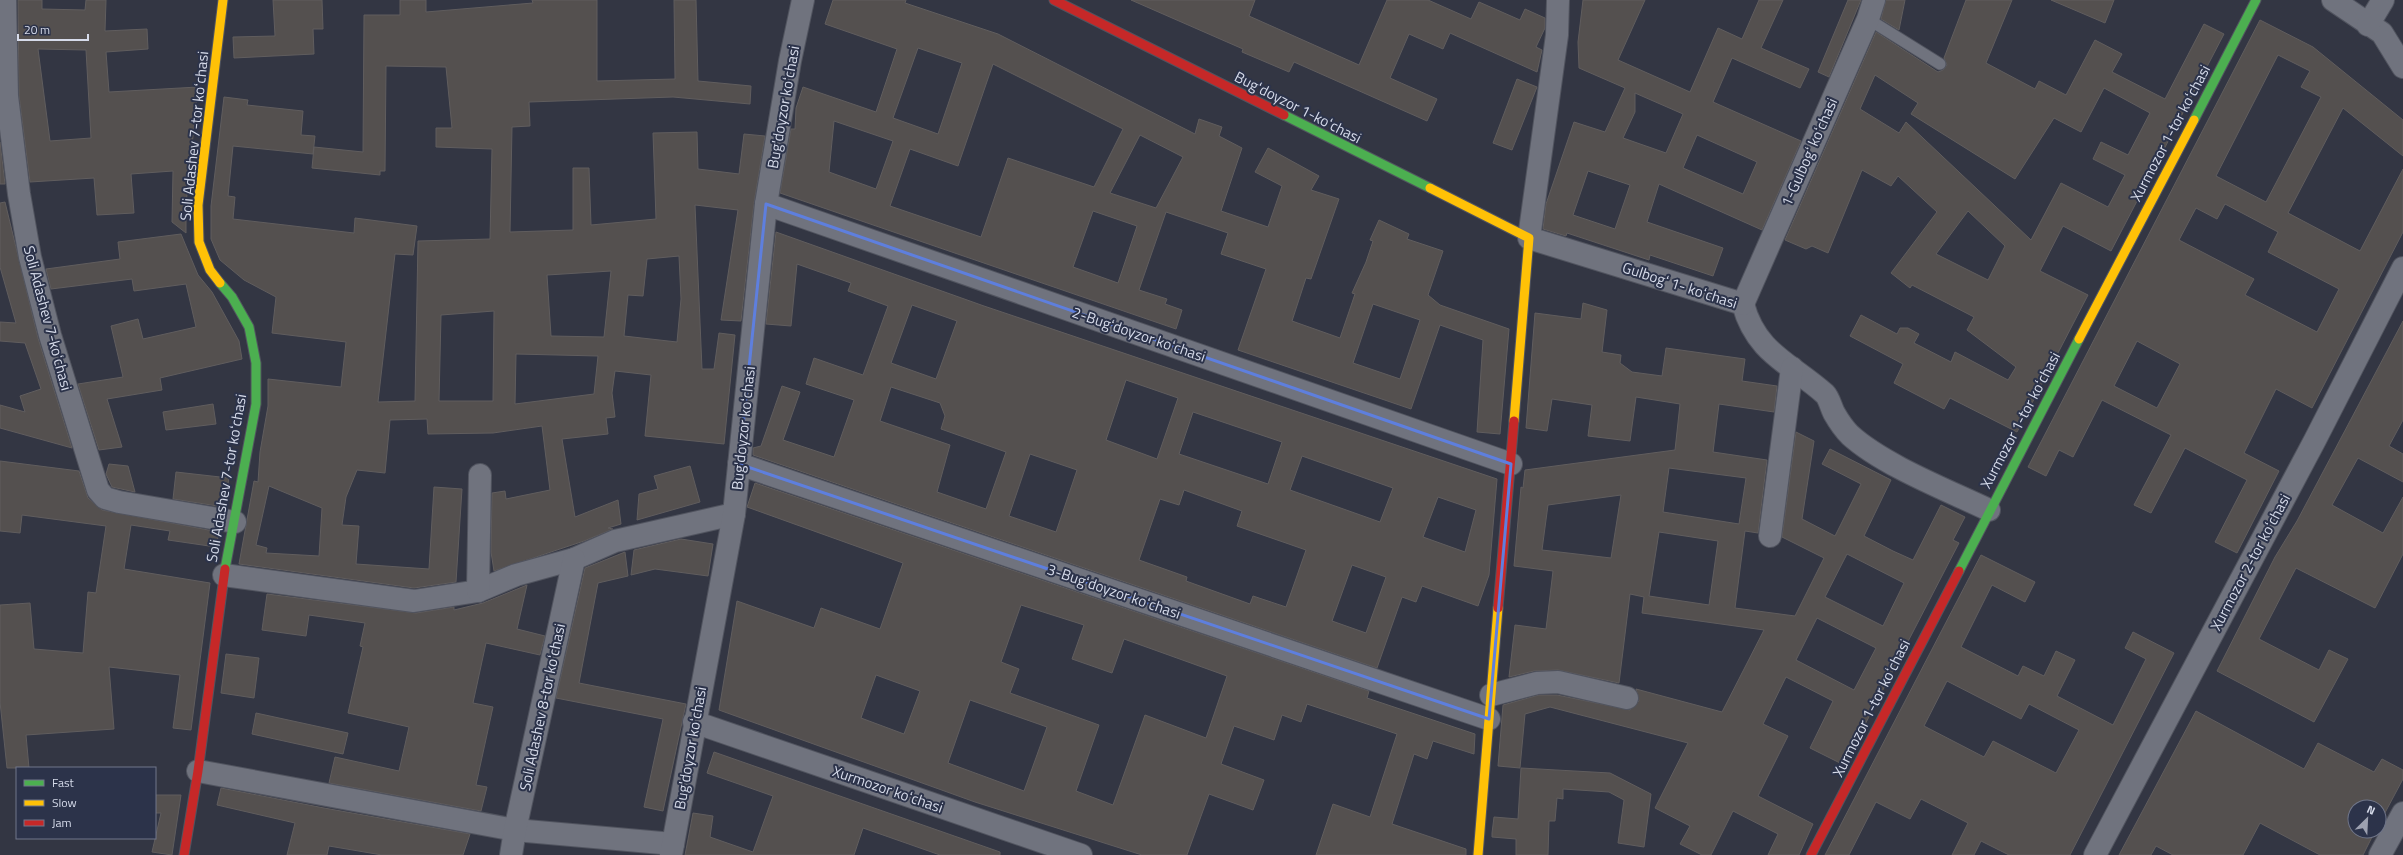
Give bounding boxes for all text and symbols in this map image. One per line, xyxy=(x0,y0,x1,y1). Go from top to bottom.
scale bar xyxy=(18,16,88,42)
text: 20 m xyxy=(24,20,50,39)
street label: Bug'doyzor koʻchasi xyxy=(761,44,805,170)
street label: Soli Adashev 7-tor koʻchasi xyxy=(174,50,214,222)
street label: Xurmozor 1-tor koʻchasi xyxy=(2124,61,2216,205)
street label: Bugʻdoyzor 1-koʻchasi xyxy=(1230,65,1366,149)
street label: 1-Gulbogʻ koʻchasi xyxy=(1775,94,1843,210)
street label: Soli Adashev 7-koʻchasi xyxy=(18,243,78,393)
street label: Gulbogʻ 1- koʻchasi xyxy=(1620,256,1740,314)
street label: 2-Bugʻdoyzor koʻchasi xyxy=(1069,300,1209,368)
street label: Xurmozor 1-tor koʻchasi xyxy=(1974,348,2066,492)
street label: Bug'doyzor koʻchasi xyxy=(725,365,761,491)
street label: Soli Adashev 7-tor koʻchasi xyxy=(200,392,252,564)
street label: Xurmozor 2-tor koʻchasi xyxy=(2204,490,2296,634)
street label: 3-Bugʻdoyzor koʻchasi xyxy=(1044,557,1184,625)
street label: Soli Adashev 8-tor koʻchasi xyxy=(513,621,571,793)
street label: Xurmozor 1-tor koʻchasi xyxy=(1826,635,1916,781)
street label: Bug'doyzor koʻchasi xyxy=(668,685,712,811)
street label: Xurmozor koʻchasi xyxy=(830,759,946,819)
legend xyxy=(16,767,156,839)
text: Fast xyxy=(52,773,75,792)
text: Slow xyxy=(52,793,77,812)
north arrow xyxy=(2347,799,2387,839)
text: N xyxy=(2364,801,2378,819)
text: Jam xyxy=(52,813,72,832)

